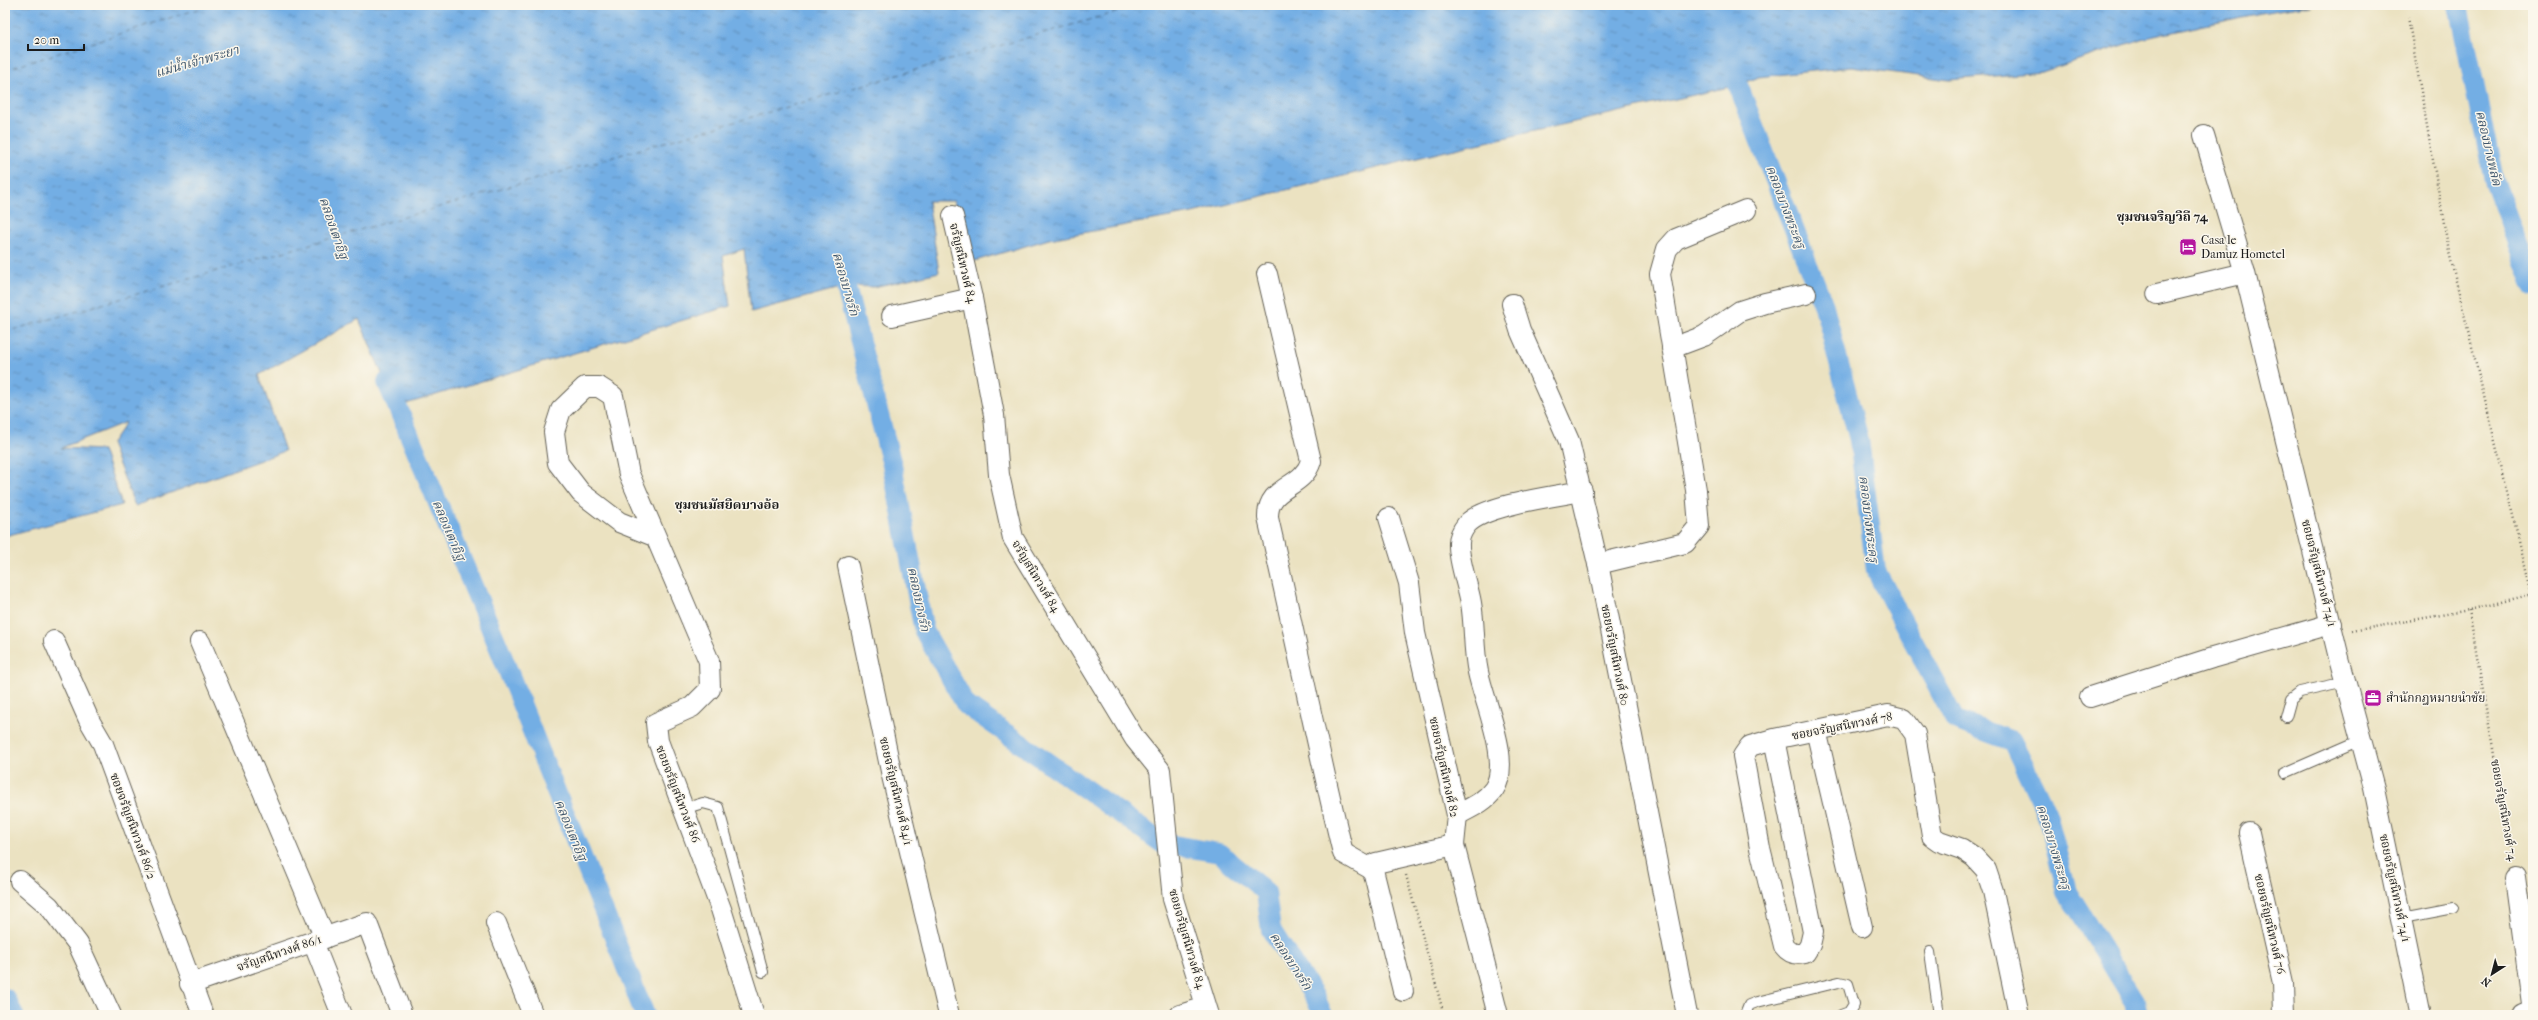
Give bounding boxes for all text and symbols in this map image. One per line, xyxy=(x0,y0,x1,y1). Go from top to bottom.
scale bar xyxy=(28,26,84,52)
text: 20 m xyxy=(34,33,59,47)
water label: แม่น้ำเจ้าพระยา xyxy=(153,40,241,80)
water label: คลองบางพลัด xyxy=(2473,109,2505,188)
water label: คลองบางพระครู xyxy=(1762,163,1809,252)
water label: คลองเตาอิฐ xyxy=(315,195,352,264)
district label: ชุมชนจริญวิถี 74 xyxy=(2117,209,2209,225)
street label: จรัญสนิทวงศ์ 84 xyxy=(947,221,979,305)
place label: Casa le Damuz Hometel xyxy=(2201,233,2286,261)
hotel icon: Casa le Damuz Hometel xyxy=(2178,237,2198,257)
water label: คลองบางรัก xyxy=(830,250,863,319)
water label: คลองบางพระครู xyxy=(1855,474,1882,565)
water label: คลองเตาอิฐ xyxy=(429,497,469,565)
district label: ชุมชนมัสยิดบางอ้อ xyxy=(675,497,779,513)
street label: ซอยจรัญสนิทวงศ์ 74/1 xyxy=(2299,518,2339,628)
street label: จรัญสนิทวงศ์ 84 xyxy=(1009,537,1064,616)
water label: คลองบางรัก xyxy=(905,565,933,634)
street label: ซอยจรัญสนิทวงศ์ 80 xyxy=(1598,603,1632,707)
office icon: สำนักกฎหมายนำชัย xyxy=(2363,688,2383,708)
place label: สำนักกฎหมายนำชัย xyxy=(2386,691,2485,705)
street label: ซอยจรัญสนิทวงศ์ 78 xyxy=(1790,709,1894,743)
street label: ซอยจรัญสนิทวงศ์ 82 xyxy=(1426,715,1462,819)
street label: ซอยจรัญสนิทวงศ์ 84/1 xyxy=(877,735,915,847)
street label: ซอยจรัญสนิทวงศ์ 86 xyxy=(653,743,703,845)
street label: ซอยจรัญสนิทวงศ์ 74 xyxy=(2488,758,2520,863)
street label: ซอยจรัญสนิทวงศ์ 86/2 xyxy=(107,771,159,881)
water label: คลองเตาอิฐ xyxy=(551,797,591,865)
water label: คลองบางพระครู xyxy=(2033,803,2074,893)
street label: ซอยจรัญสนิทวงศ์ 74/1 xyxy=(2377,833,2413,943)
street label: ซอยจรัญสนิทวงศ์ 76 xyxy=(2252,872,2288,976)
street label: ซอยจรัญสนิทวงศ์ 84 xyxy=(1166,887,1208,992)
water label: คลองบางรัก xyxy=(1267,929,1316,993)
street label: จรัญสนิทวงศ์ 86/1 xyxy=(235,932,323,974)
north arrow xyxy=(2472,954,2512,994)
text: N xyxy=(2479,974,2494,989)

